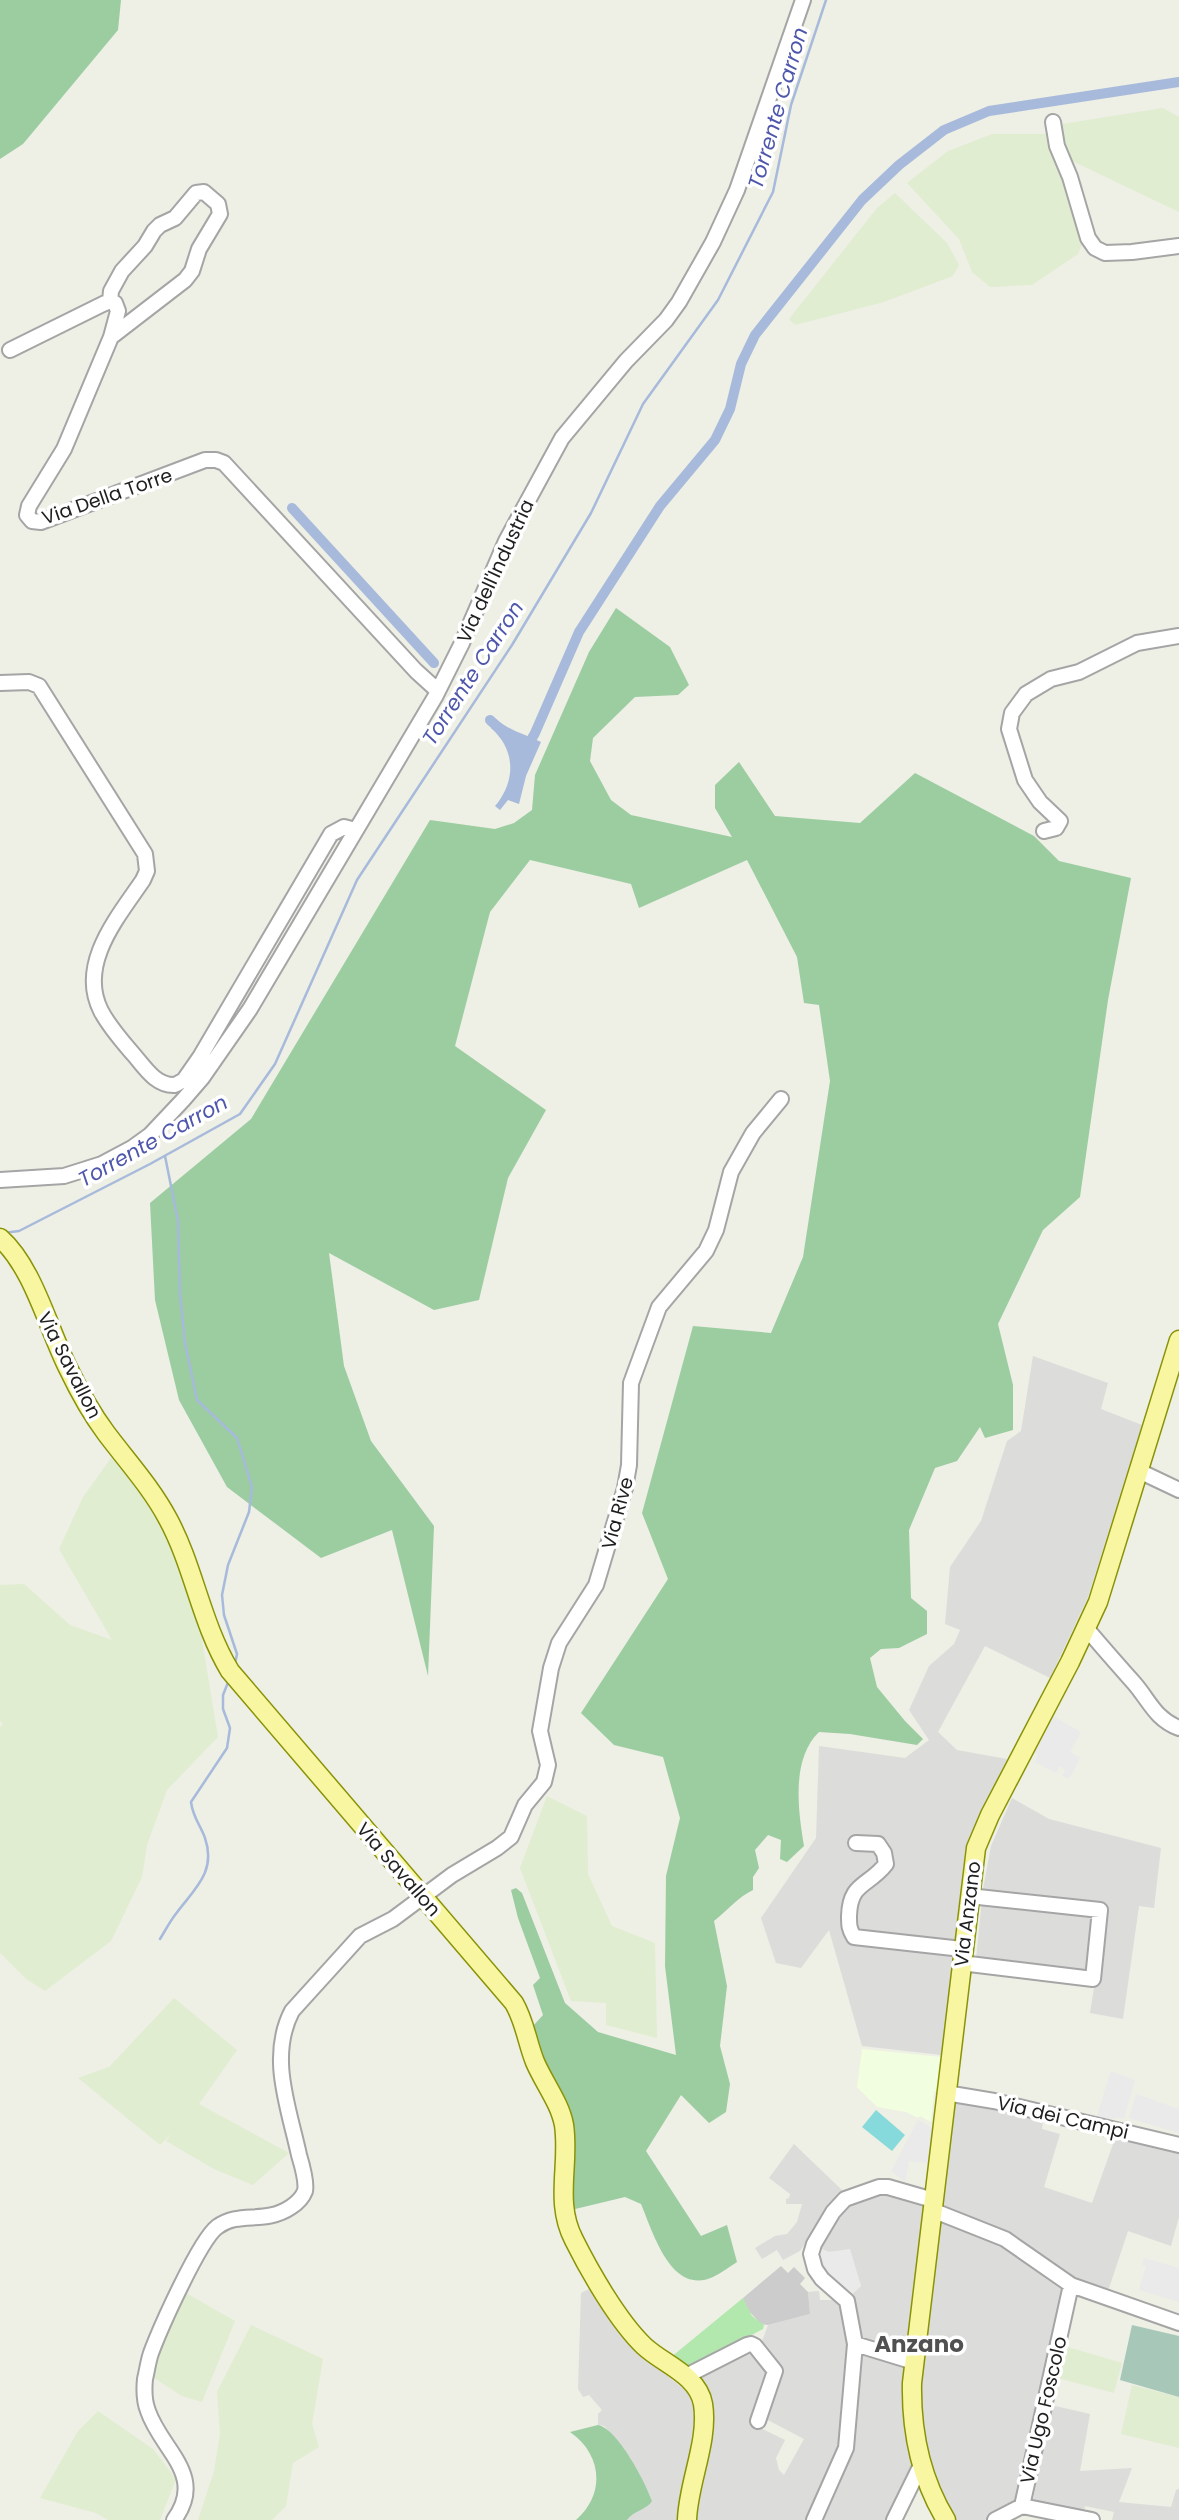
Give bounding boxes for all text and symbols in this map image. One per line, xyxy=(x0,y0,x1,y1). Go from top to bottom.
water label: Torrente Carron xyxy=(741,24,814,192)
street label: Via Della Torre xyxy=(38,462,176,531)
street label: Via dell'Industria xyxy=(450,495,541,647)
water label: Torrente Carron xyxy=(415,595,530,751)
water label: Torrente Carron xyxy=(73,1087,233,1194)
street label: Via Savallon xyxy=(31,1307,108,1423)
street label: Via Rive xyxy=(595,1474,640,1552)
street label: Via Savallon xyxy=(350,1816,447,1922)
street label: Via Anzano xyxy=(948,1860,987,1968)
street label: Via dei Campi xyxy=(994,2089,1131,2146)
district label: Anzano xyxy=(874,2328,964,2360)
street label: Via Ugo Foscolo xyxy=(1013,2334,1074,2486)

